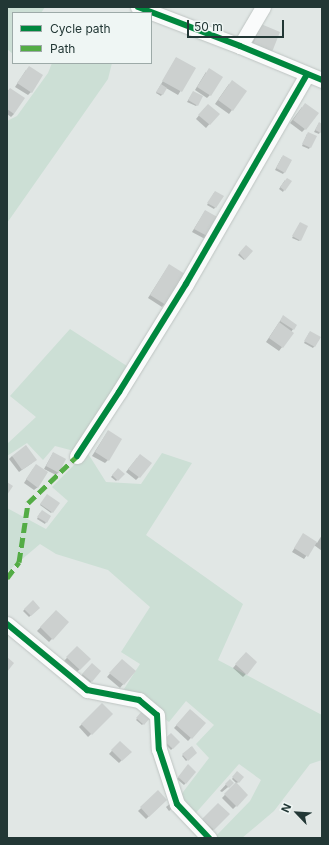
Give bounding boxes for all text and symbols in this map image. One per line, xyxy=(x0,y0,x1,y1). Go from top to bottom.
legend xyxy=(12,12,152,64)
scale bar xyxy=(189,12,286,38)
text: 50 m xyxy=(194,19,223,34)
text: Cycle path xyxy=(50,21,111,36)
text: Path xyxy=(50,41,75,56)
north arrow xyxy=(277,793,317,833)
text: N xyxy=(278,801,294,815)

